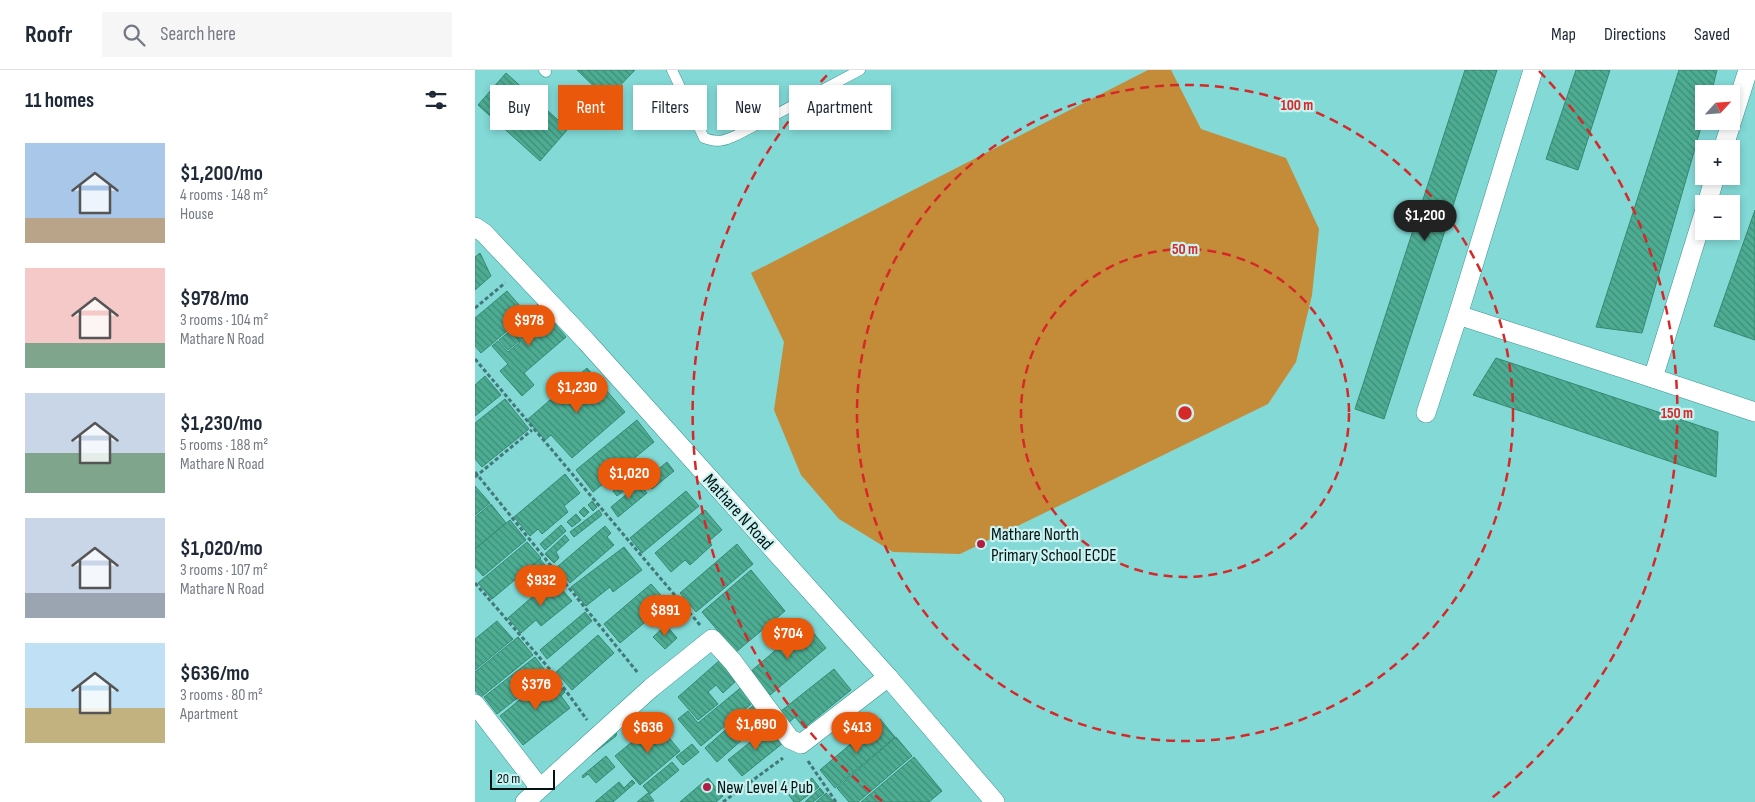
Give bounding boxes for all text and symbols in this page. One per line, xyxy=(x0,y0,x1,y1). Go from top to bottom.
search box xyxy=(102,12,452,57)
text: Roofr xyxy=(25,20,72,49)
icon: search xyxy=(120,21,148,49)
text: Search here xyxy=(160,23,236,46)
text: Map xyxy=(1551,24,1576,45)
text: Directions xyxy=(1604,24,1666,45)
text: Saved xyxy=(1694,24,1730,45)
chip: Buy xyxy=(490,85,548,130)
chip: Rent xyxy=(558,85,623,130)
chip: Filters xyxy=(633,85,707,130)
chip: New xyxy=(717,85,779,130)
chip: Apartment xyxy=(789,85,891,130)
north arrow xyxy=(1695,85,1740,130)
map controls xyxy=(1695,85,1740,240)
icon: filters xyxy=(422,86,450,114)
text: 11 homes xyxy=(25,88,94,113)
text: 100 m xyxy=(1281,96,1313,115)
button: + xyxy=(1695,140,1740,185)
text: $1,200/mo xyxy=(180,161,263,186)
icon: home xyxy=(65,163,125,223)
text: 4 rooms · 148 m² xyxy=(180,186,268,205)
button: − xyxy=(1695,195,1740,240)
pin: $1,200 xyxy=(1384,200,1466,242)
text: House xyxy=(180,205,214,224)
text: $1,200 xyxy=(1405,206,1445,225)
text: 50 m xyxy=(1172,240,1198,259)
text: $978/mo xyxy=(180,286,249,311)
icon: home xyxy=(65,288,125,348)
pin: $978 xyxy=(499,304,559,347)
text: 3 rooms · 104 m² xyxy=(180,311,268,330)
text: $978 xyxy=(514,311,544,330)
text: Mathare N Road xyxy=(180,330,264,349)
pin: $1,230 xyxy=(536,372,618,414)
text: $1,230 xyxy=(557,378,597,397)
centre of rings xyxy=(1176,404,1194,422)
text: 150 m xyxy=(1661,404,1693,423)
text: $1,230/mo xyxy=(180,411,262,436)
icon: home xyxy=(65,413,125,473)
text: 5 rooms · 188 m² xyxy=(180,436,268,455)
text: Mathare N Road xyxy=(180,455,264,474)
pin: $1,020 xyxy=(588,458,670,500)
text: $1,020 xyxy=(609,464,649,483)
street label: Mathare N Road xyxy=(698,470,778,554)
place label: Mathare North Primary School ECDE xyxy=(991,524,1117,566)
text: $1,020/mo xyxy=(180,536,263,561)
icon: home xyxy=(65,538,125,598)
marker: Mathare North Primary School ECDE xyxy=(975,538,987,550)
text: 3 rooms · 107 m² xyxy=(180,561,268,580)
pin: $932 xyxy=(511,564,571,607)
text: $932 xyxy=(526,571,556,590)
text: Mathare N Road xyxy=(180,580,264,599)
pin: $891 xyxy=(635,594,695,637)
text: $891 xyxy=(650,601,680,620)
pin: $704 xyxy=(758,618,818,660)
text: $704 xyxy=(773,624,803,643)
text: $636/mo xyxy=(180,661,249,686)
icon: home xyxy=(65,663,125,723)
pin: $376 xyxy=(506,668,566,711)
text: $376 xyxy=(521,675,551,694)
text: 3 rooms · 80 m² xyxy=(180,686,263,705)
text: Apartment xyxy=(180,705,238,724)
pin: $1,690 xyxy=(715,708,797,751)
pin: $636 xyxy=(618,712,678,754)
pin: $413 xyxy=(827,712,887,754)
text: $1,690 xyxy=(735,715,777,734)
text: $636 xyxy=(633,718,663,737)
text: $413 xyxy=(842,718,872,737)
scale bar xyxy=(490,767,555,790)
text: 20 m xyxy=(497,770,520,787)
place label: New Level 4 Pub xyxy=(717,777,813,798)
marker: New Level 4 Pub xyxy=(701,781,713,793)

